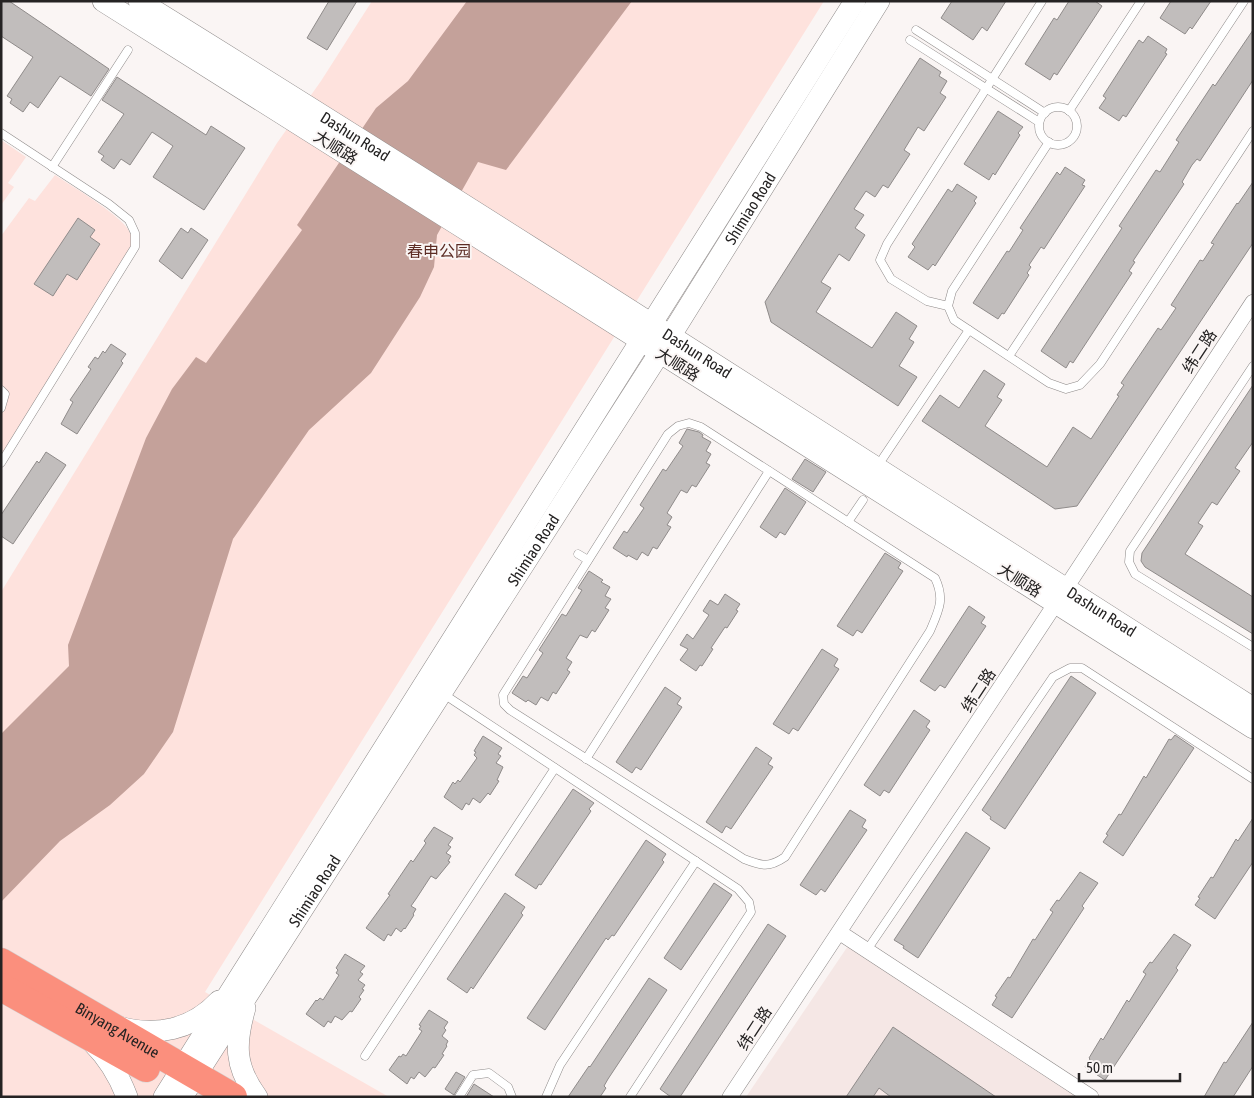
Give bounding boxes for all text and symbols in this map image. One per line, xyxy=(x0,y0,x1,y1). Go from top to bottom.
street label: Dashun Road xyxy=(317,108,393,165)
street label: 大顺路 xyxy=(311,127,361,167)
street label: Shimiao Road xyxy=(721,169,779,247)
park label: 春申公园 xyxy=(407,242,471,260)
street label: Dashun Road xyxy=(659,324,735,382)
street label: 纬二路 xyxy=(1178,326,1220,376)
street label: 大顺路 xyxy=(653,344,703,384)
street label: Shimiao Road xyxy=(504,511,563,589)
street label: 大顺路 xyxy=(995,560,1045,600)
street label: Dashun Road xyxy=(1064,583,1139,640)
street label: 纬二路 xyxy=(957,665,999,715)
street label: Shimiao Road xyxy=(285,852,344,930)
street label: Binyang Avenue xyxy=(72,998,163,1061)
street label: 纬二路 xyxy=(733,1003,775,1053)
scale bar xyxy=(1079,1050,1180,1082)
text: 50 m xyxy=(1086,1059,1113,1076)

